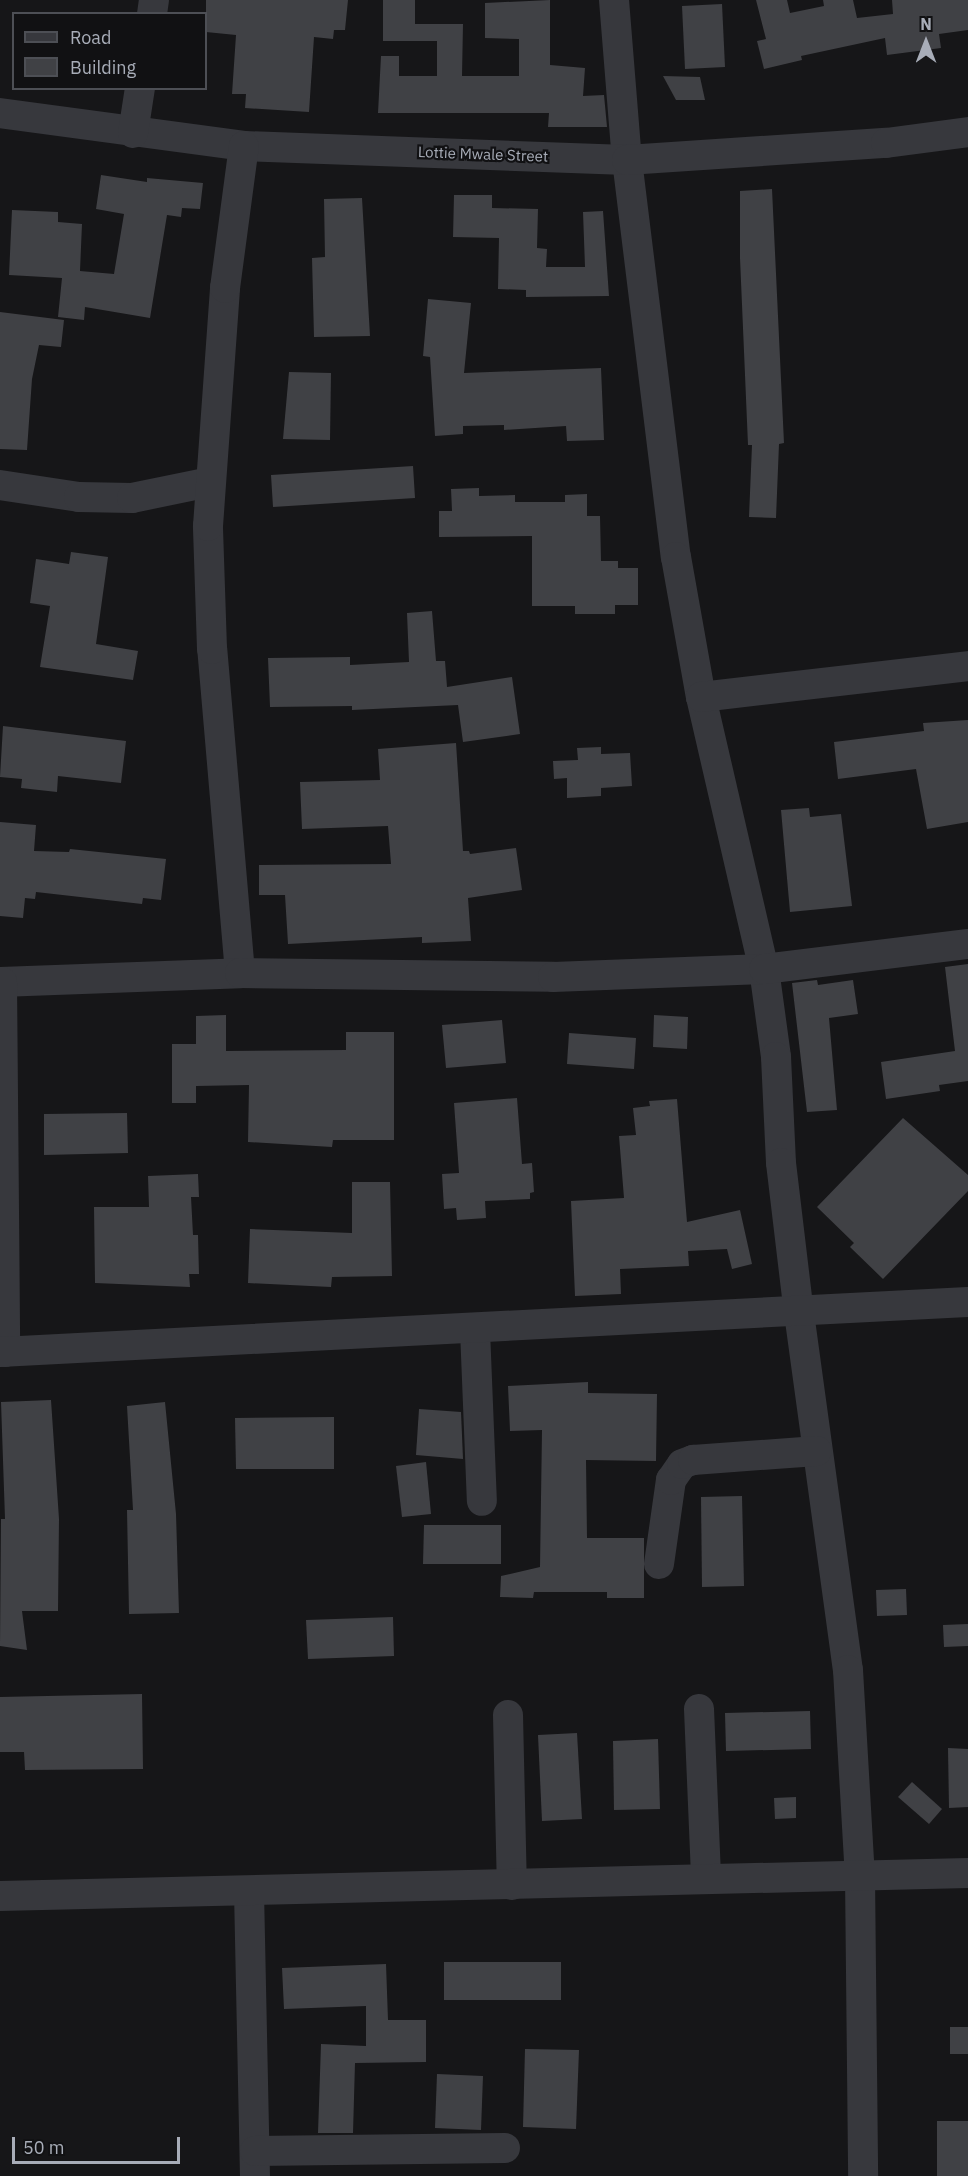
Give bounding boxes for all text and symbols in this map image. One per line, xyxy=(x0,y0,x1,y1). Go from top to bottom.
legend xyxy=(12,12,207,90)
north arrow xyxy=(896,12,956,72)
text: N xyxy=(920,14,932,34)
text: Road xyxy=(70,26,111,49)
text: Building xyxy=(70,56,136,79)
street label: Lottie Mwale Street xyxy=(418,143,548,165)
scale bar xyxy=(15,2125,183,2163)
text: 50 m xyxy=(23,2136,65,2159)

